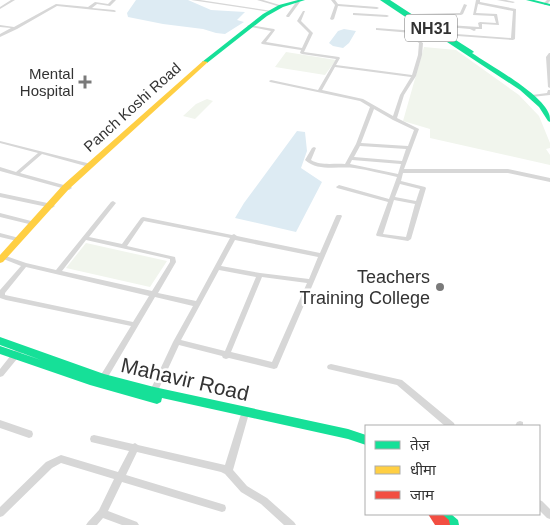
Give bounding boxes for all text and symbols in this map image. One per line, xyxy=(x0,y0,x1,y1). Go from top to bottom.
road number: NH31 xyxy=(405,14,457,42)
street label: Panch Koshi Road xyxy=(80,59,184,155)
place label: Mental Hospital xyxy=(20,65,74,99)
marker: Mental Hospital xyxy=(78,75,92,89)
place label: Teachers Training College xyxy=(300,267,430,308)
marker: Teachers Training College xyxy=(434,281,446,293)
street label: Mahavir Road xyxy=(119,353,251,405)
legend xyxy=(365,425,540,515)
text: तेज़ xyxy=(410,436,431,453)
text: धीमा xyxy=(410,461,437,478)
text: जाम xyxy=(410,486,435,503)

